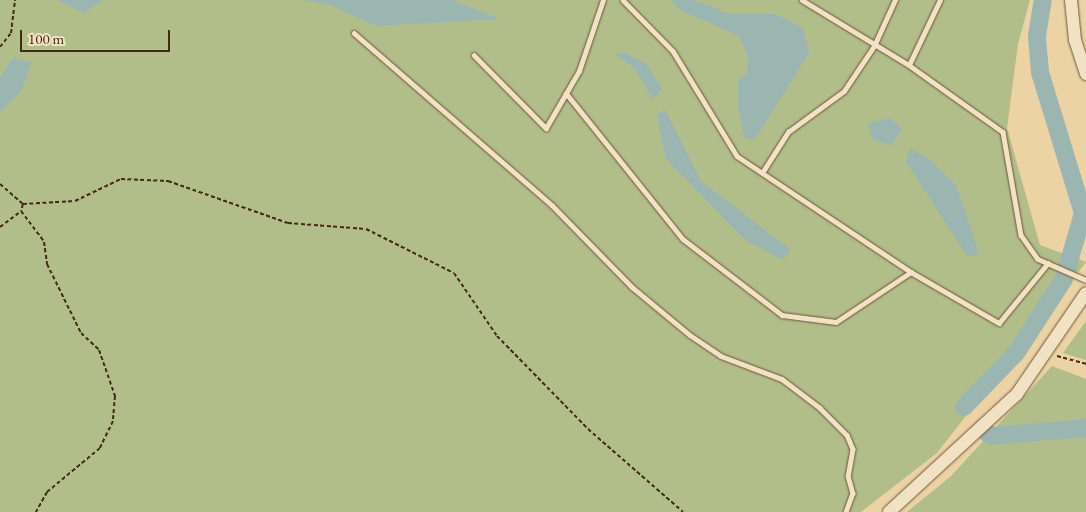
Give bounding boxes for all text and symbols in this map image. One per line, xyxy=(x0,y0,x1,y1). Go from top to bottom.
scale bar xyxy=(22,20,172,52)
text: 100 m xyxy=(28,29,64,48)

